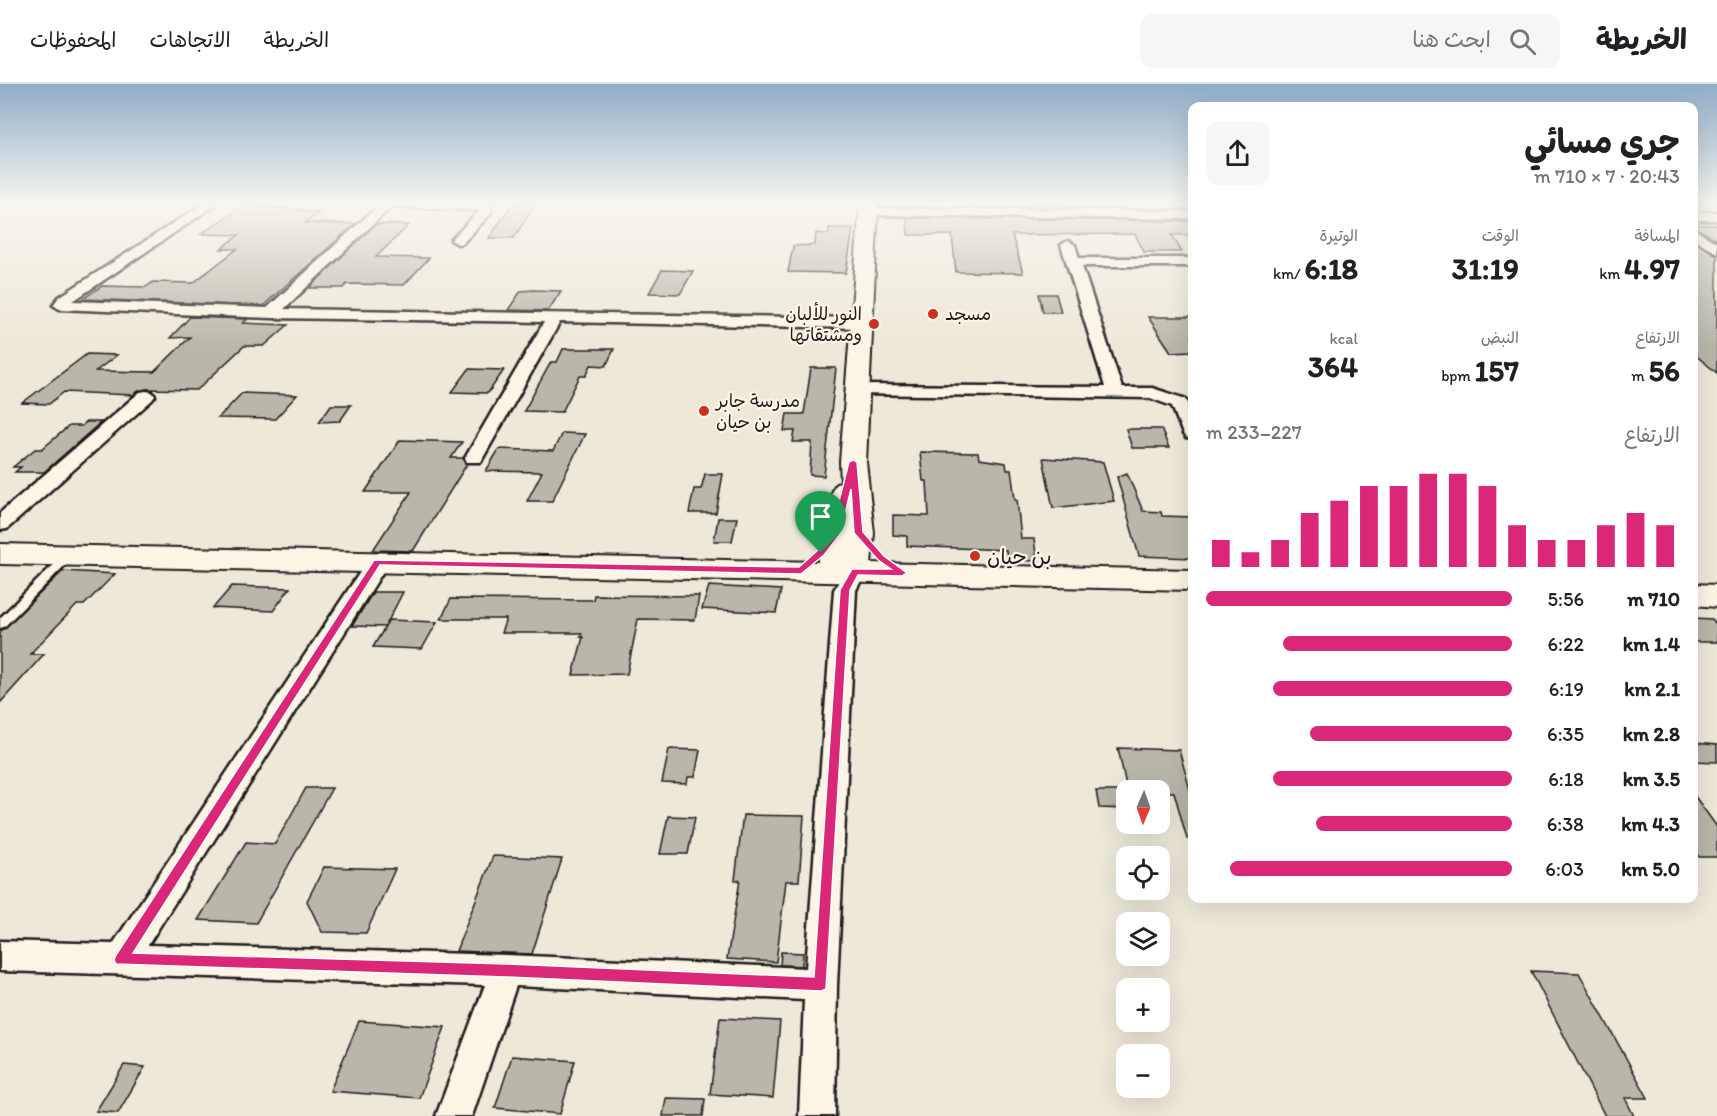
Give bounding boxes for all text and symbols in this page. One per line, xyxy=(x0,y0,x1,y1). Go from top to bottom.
search box xyxy=(1140,14,1560,68)
text: الخريطة xyxy=(1596,22,1687,56)
icon: search xyxy=(1506,25,1539,58)
text: ابحث هنا xyxy=(1412,26,1491,53)
text: المحفوظات xyxy=(30,27,116,52)
text: الاتجاهات xyxy=(149,27,231,52)
text: الخريطة xyxy=(264,27,329,52)
button: share xyxy=(1206,122,1269,185)
text: جري مسائي xyxy=(1524,122,1680,161)
text: 20:43 · 7 × 710 m xyxy=(1534,164,1680,188)
text: الوتيرة xyxy=(1319,226,1358,245)
text: الوقت xyxy=(1482,226,1519,245)
text: المسافة xyxy=(1634,226,1680,245)
text: 6:18 xyxy=(1304,250,1358,287)
text: 31:19 xyxy=(1452,250,1519,287)
text: 4.97 xyxy=(1624,250,1680,287)
text: /km xyxy=(1273,264,1304,283)
text: km xyxy=(1599,264,1624,283)
place label: النور للألبان ومشتقاتها xyxy=(785,302,862,346)
place label: مسجد xyxy=(945,303,991,325)
marker: مسجد xyxy=(926,307,940,321)
marker: النور للألبان ومشتقاتها xyxy=(867,317,881,331)
text: النبض xyxy=(1481,328,1519,347)
text: الارتفاع xyxy=(1635,328,1680,347)
text: kcal xyxy=(1330,329,1358,348)
text: 364 xyxy=(1308,348,1358,385)
text: 157 xyxy=(1474,352,1519,389)
text: 56 xyxy=(1648,352,1680,389)
text: bpm xyxy=(1441,366,1474,385)
text: m xyxy=(1631,366,1648,385)
place label: مدرسة جابر بن حيان xyxy=(714,390,800,433)
marker: مدرسة جابر بن حيان xyxy=(697,404,711,418)
text: 227–233 m xyxy=(1206,420,1302,444)
text: الارتفاع xyxy=(1624,423,1680,447)
pin xyxy=(795,491,846,553)
icon: arrive xyxy=(804,500,837,533)
place label: بن حيان xyxy=(987,544,1052,570)
marker: بن حيان xyxy=(968,549,982,563)
text: 5:56 xyxy=(1548,587,1584,611)
text: 710 m xyxy=(1627,587,1680,611)
text: 6:22 xyxy=(1547,632,1584,656)
text: 1.4 km xyxy=(1623,632,1680,656)
text: 6:19 xyxy=(1549,677,1584,701)
text: 2.1 km xyxy=(1624,677,1680,701)
text: 6:35 xyxy=(1547,722,1584,746)
text: 2.8 km xyxy=(1623,722,1680,746)
text: 6:18 xyxy=(1548,767,1584,791)
text: 3.5 km xyxy=(1623,767,1680,791)
north arrow xyxy=(1116,780,1170,834)
map controls xyxy=(1116,780,1170,1098)
text: 6:38 xyxy=(1547,812,1584,836)
text: 4.3 km xyxy=(1621,812,1680,836)
button: locate xyxy=(1116,846,1170,900)
text: 6:03 xyxy=(1545,857,1584,881)
text: 5.0 km xyxy=(1621,857,1680,881)
button: layers xyxy=(1116,912,1170,966)
button: + xyxy=(1116,978,1170,1032)
button: − xyxy=(1116,1044,1170,1098)

